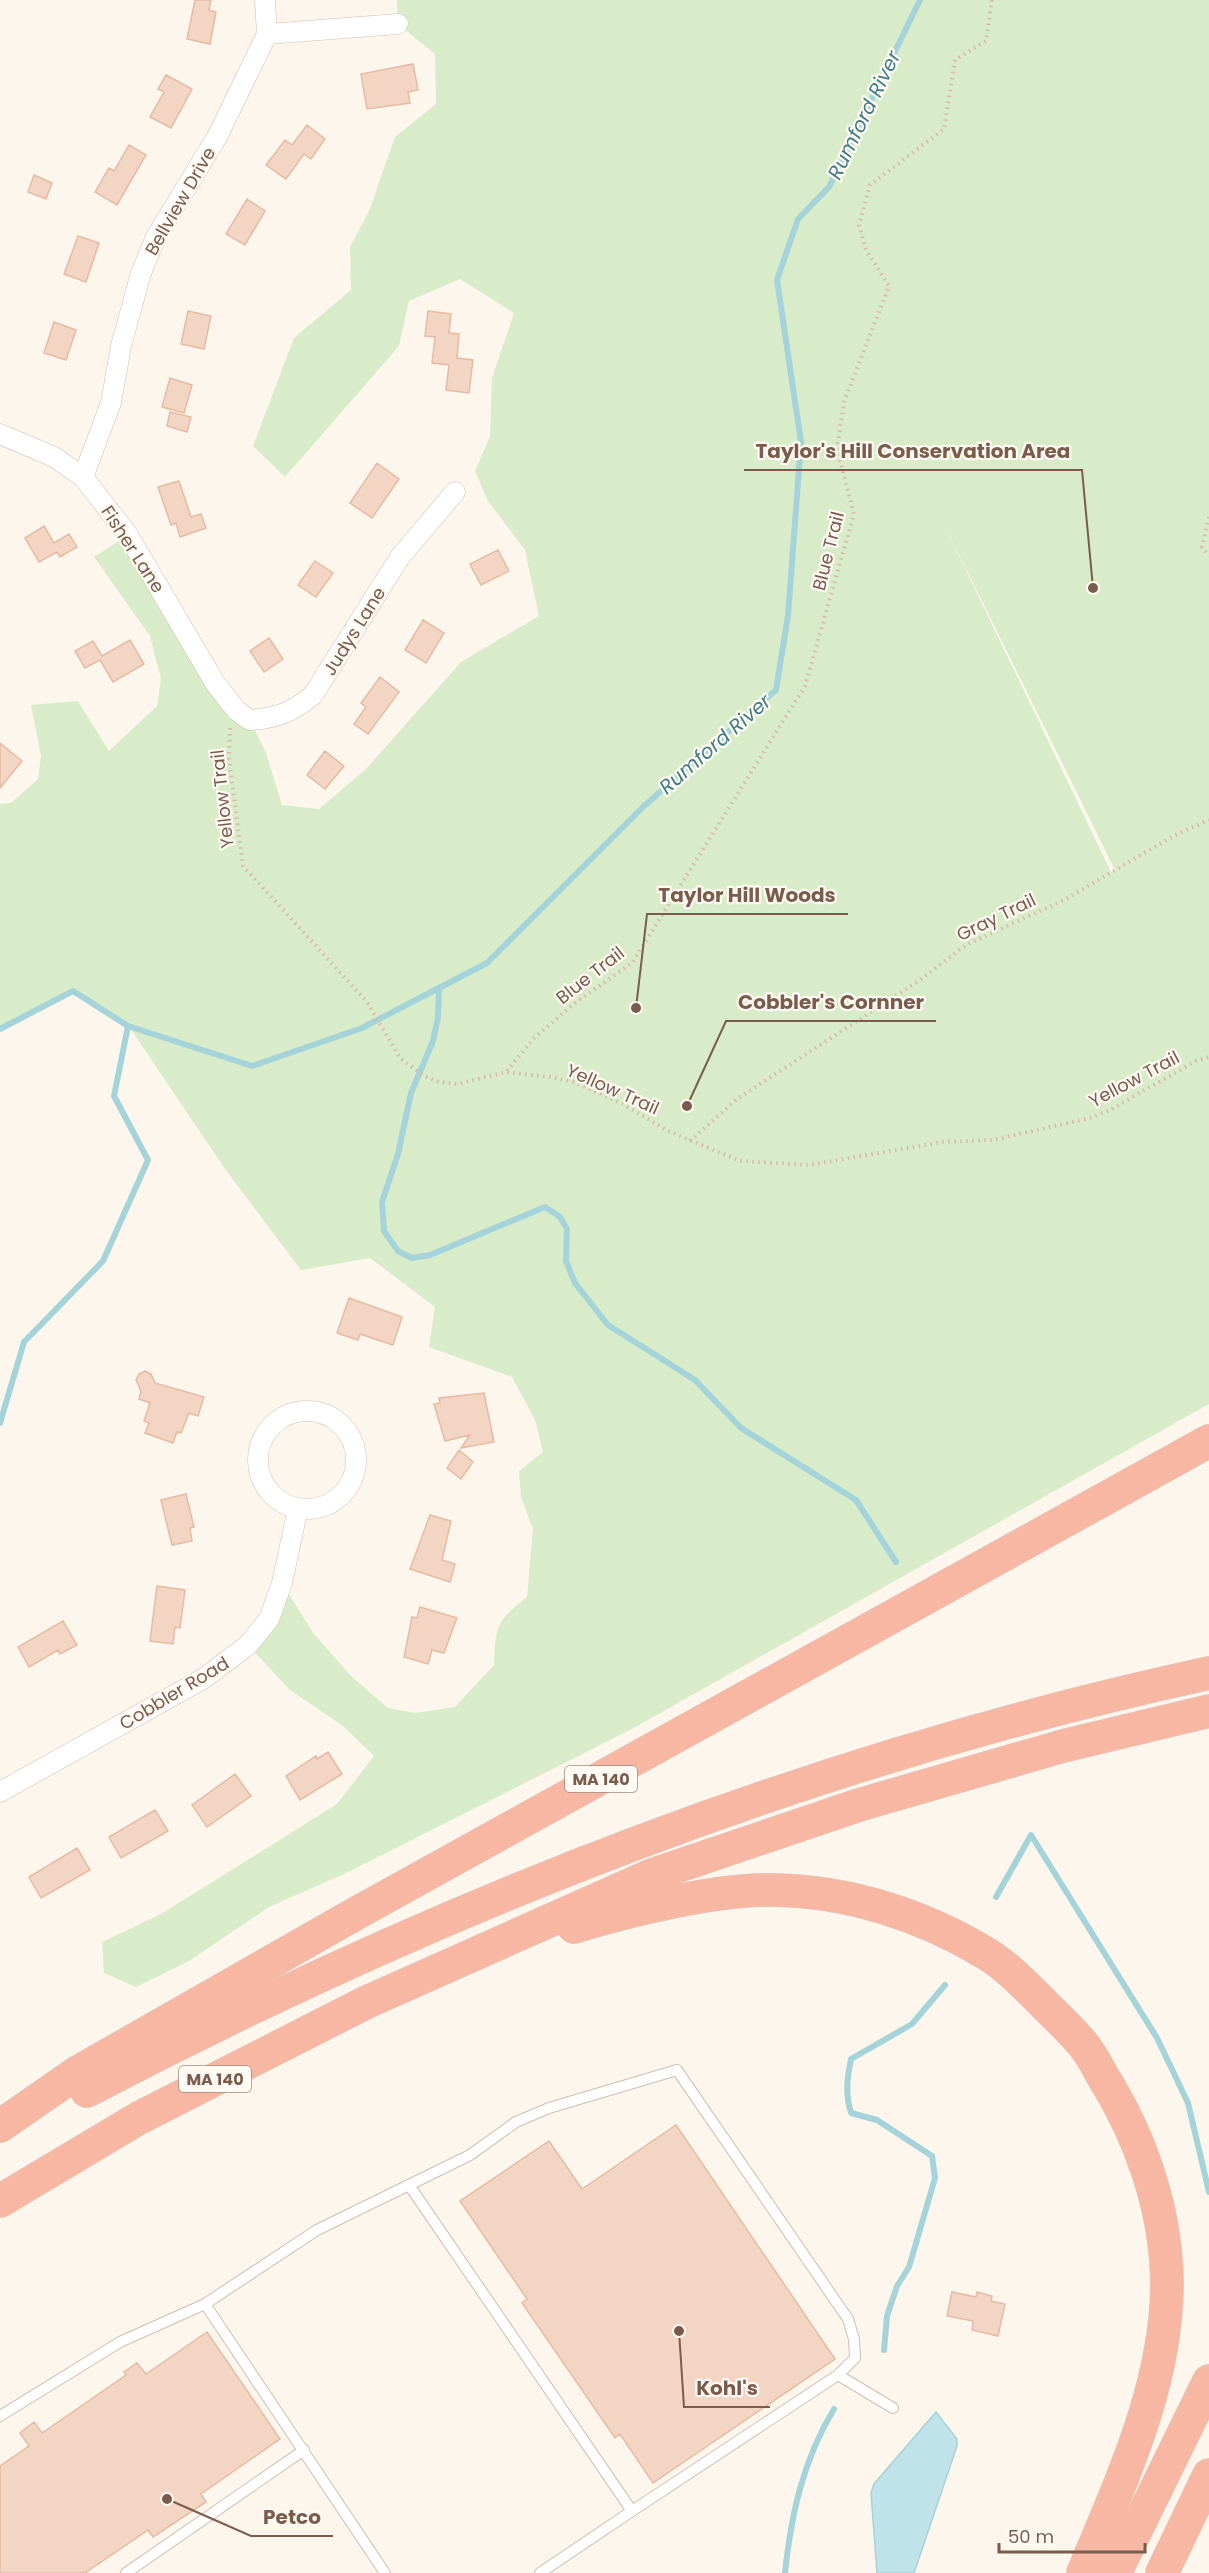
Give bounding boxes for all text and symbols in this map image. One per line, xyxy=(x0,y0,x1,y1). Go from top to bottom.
water label: Rumford River xyxy=(821,45,908,184)
street label: Bellview Drive xyxy=(139,142,221,260)
callout: Taylor's Hill Conservation Area xyxy=(744,432,1082,470)
text: Taylor's Hill Conservation Area xyxy=(756,437,1070,465)
street label: Fisher Lane xyxy=(95,500,171,598)
street label: Blue Trail xyxy=(806,509,850,593)
street label: Judys Lane xyxy=(317,582,391,680)
water label: Rumford River xyxy=(653,687,777,801)
street label: Yellow Trail xyxy=(204,748,240,850)
callout: Taylor Hill Woods xyxy=(647,876,848,914)
text: Taylor Hill Woods xyxy=(658,881,836,909)
street label: Gray Trail xyxy=(952,887,1040,947)
street label: Blue Trail xyxy=(551,940,629,1010)
callout: Cobbler's Cornner xyxy=(726,983,936,1021)
text: Cobbler's Cornner xyxy=(738,988,924,1016)
street label: Yellow Trail xyxy=(1084,1045,1184,1113)
street label: Yellow Trail xyxy=(563,1057,663,1121)
street label: Cobbler Road xyxy=(115,1650,233,1736)
road number: MA 140 xyxy=(565,1766,637,1792)
road number: MA 140 xyxy=(179,2066,251,2092)
callout: Kohl's xyxy=(684,2369,770,2407)
text: Kohl's xyxy=(696,2374,758,2402)
callout: Petco xyxy=(251,2498,333,2536)
text: Petco xyxy=(263,2503,321,2531)
scale bar xyxy=(999,2516,1144,2554)
text: 50 m xyxy=(1008,2524,1054,2549)

